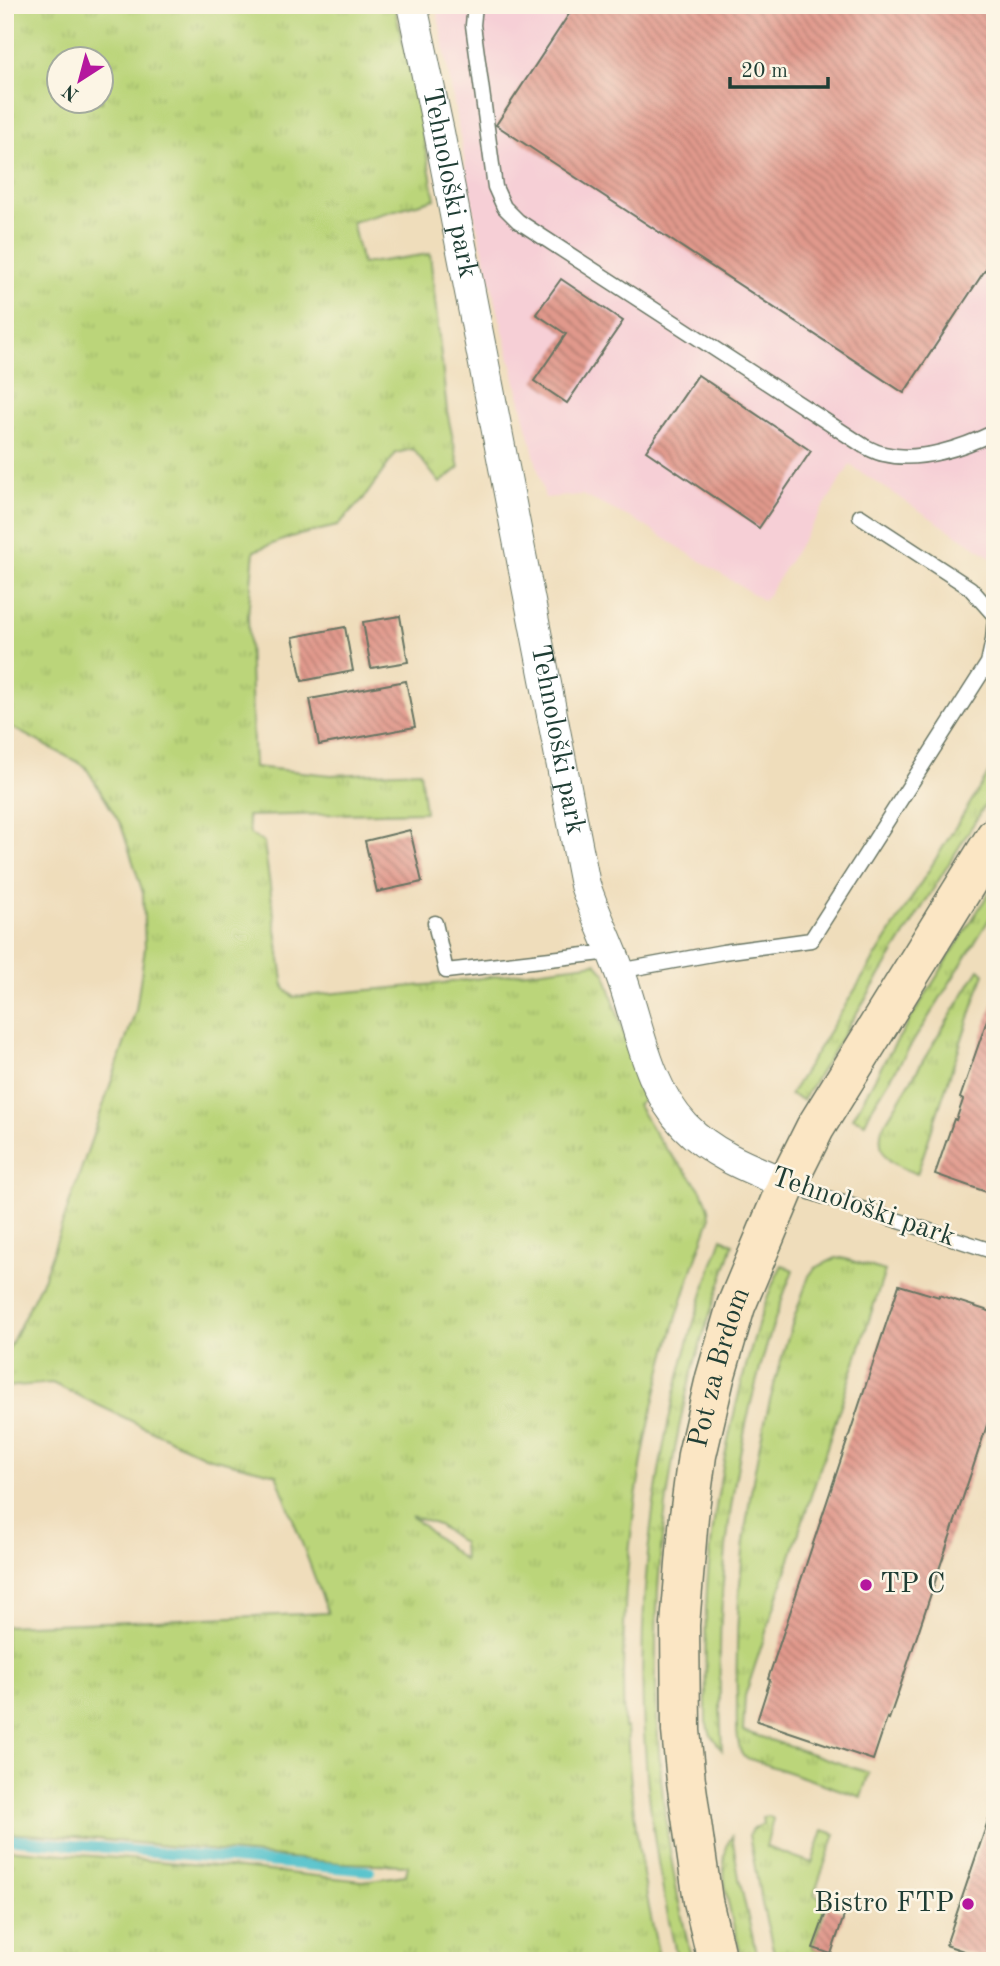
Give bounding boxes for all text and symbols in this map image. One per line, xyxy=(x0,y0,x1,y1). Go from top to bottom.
north arrow xyxy=(46,46,116,116)
scale bar xyxy=(730,46,828,90)
text: 20 m xyxy=(741,61,788,82)
text: N xyxy=(60,79,83,104)
street label: Tehnološki park xyxy=(416,86,481,281)
street label: Tehnološki park xyxy=(525,642,589,837)
street label: Tehnološki park xyxy=(767,1163,959,1253)
street label: Pot za Brdom xyxy=(685,1284,756,1451)
place label: TP C xyxy=(880,1571,946,1599)
marker: TP C xyxy=(858,1577,874,1593)
place label: Bistro FTP xyxy=(814,1890,954,1918)
marker: Bistro FTP xyxy=(960,1896,976,1912)

